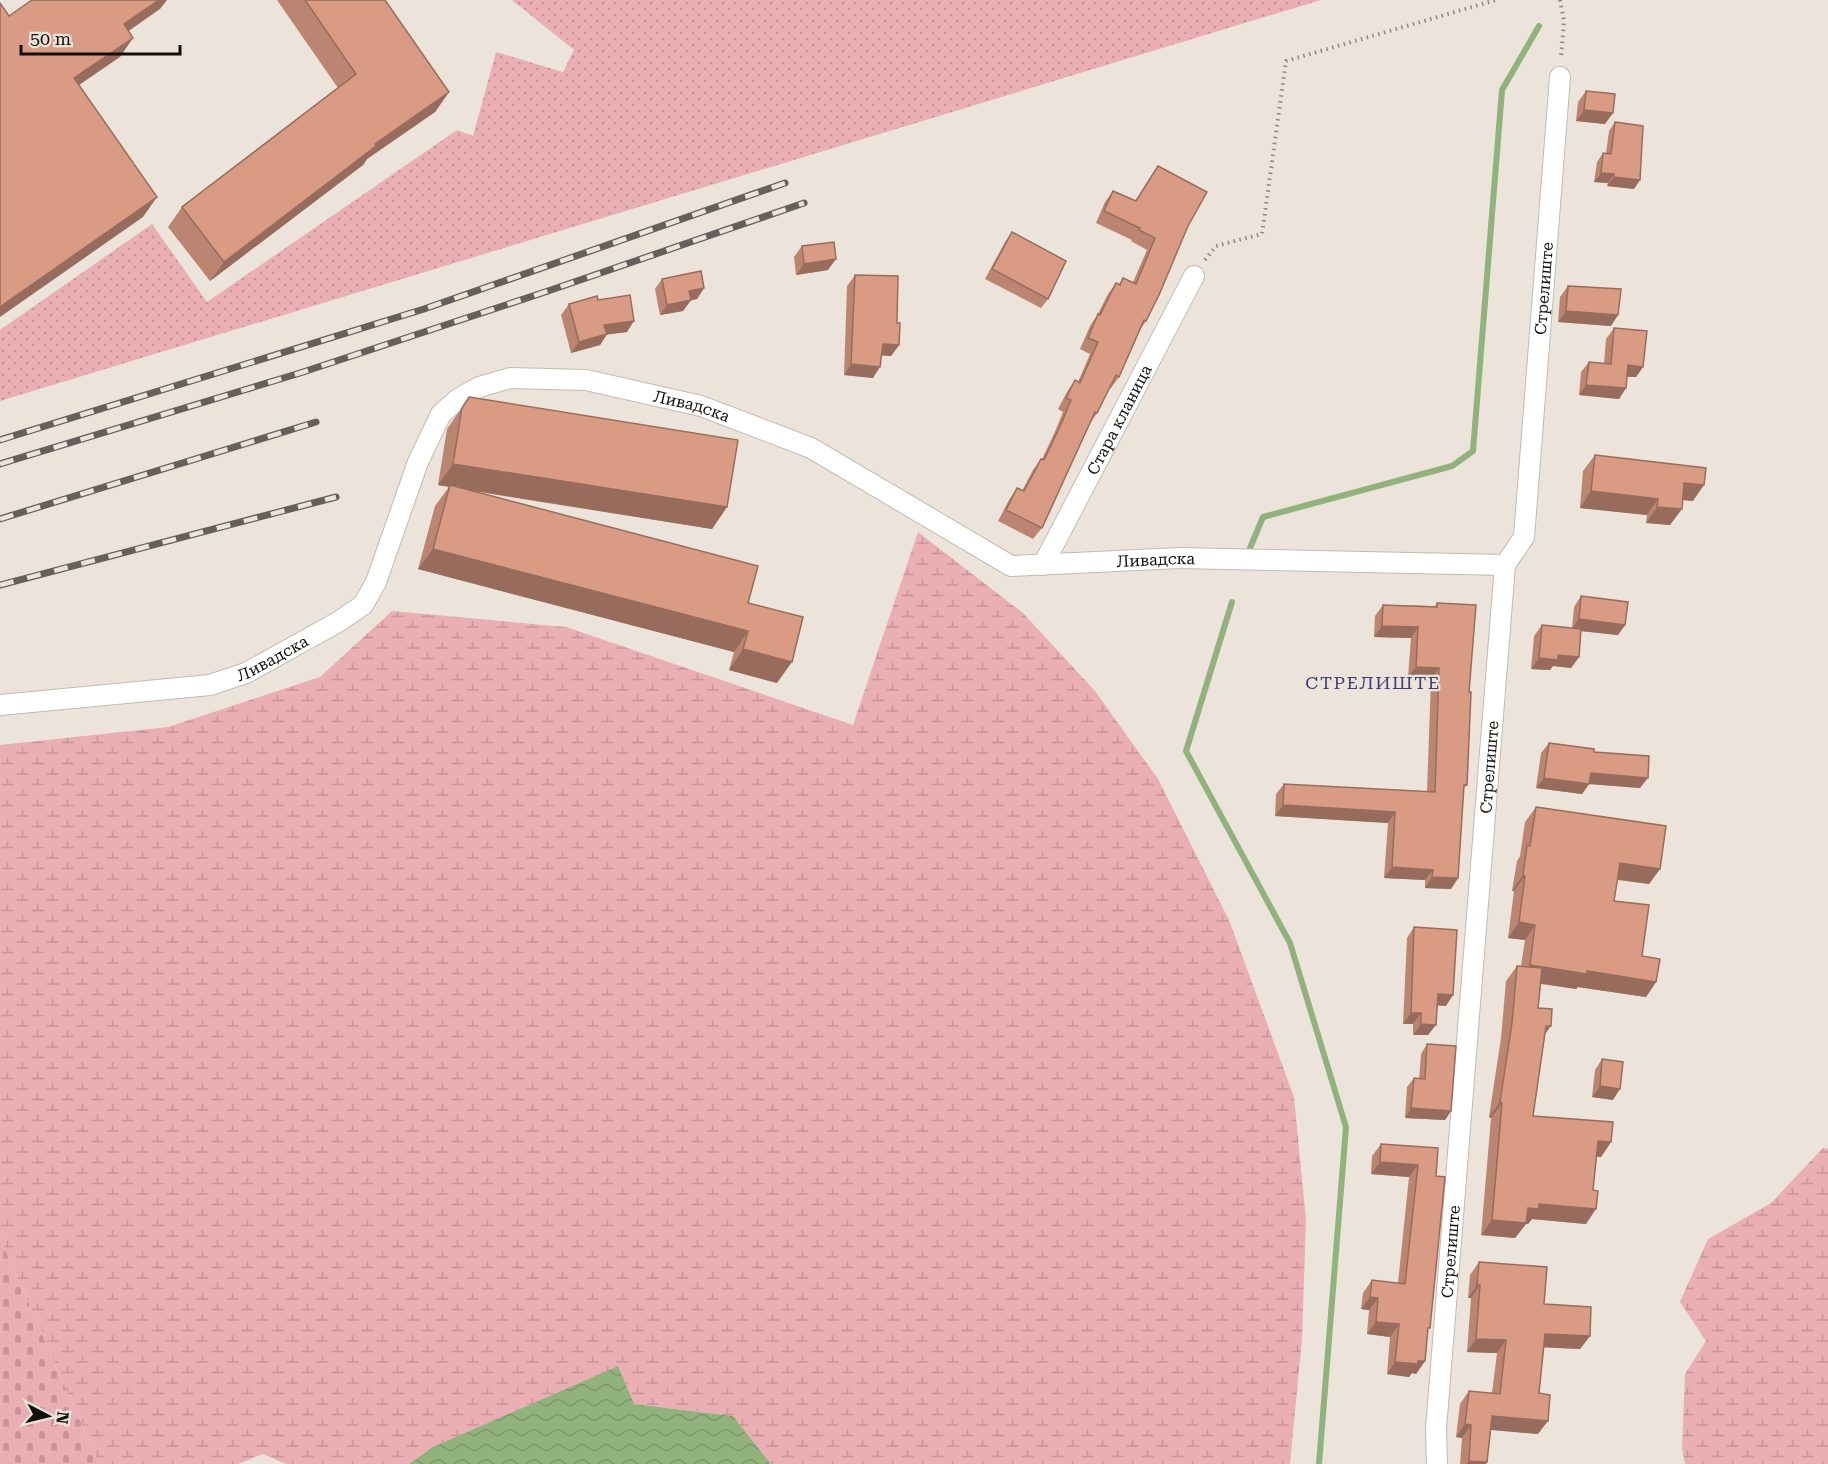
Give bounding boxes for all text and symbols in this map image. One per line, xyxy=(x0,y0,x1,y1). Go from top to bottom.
scale bar xyxy=(21,18,180,56)
text: 50 m xyxy=(30,28,71,49)
street label: Стрелиште xyxy=(1531,241,1557,336)
street label: Стара кланица xyxy=(1083,361,1156,478)
street label: Ливадска xyxy=(652,387,733,426)
street label: Ливадска xyxy=(1116,549,1195,571)
street label: Ливадска xyxy=(234,631,312,685)
district label: СТРЕЛИШТЕ xyxy=(1305,672,1441,693)
street label: Стрелиште xyxy=(1476,720,1503,814)
street label: Стрелиште xyxy=(1437,1204,1464,1299)
north arrow xyxy=(18,1386,78,1446)
text: N xyxy=(52,1410,73,1425)

